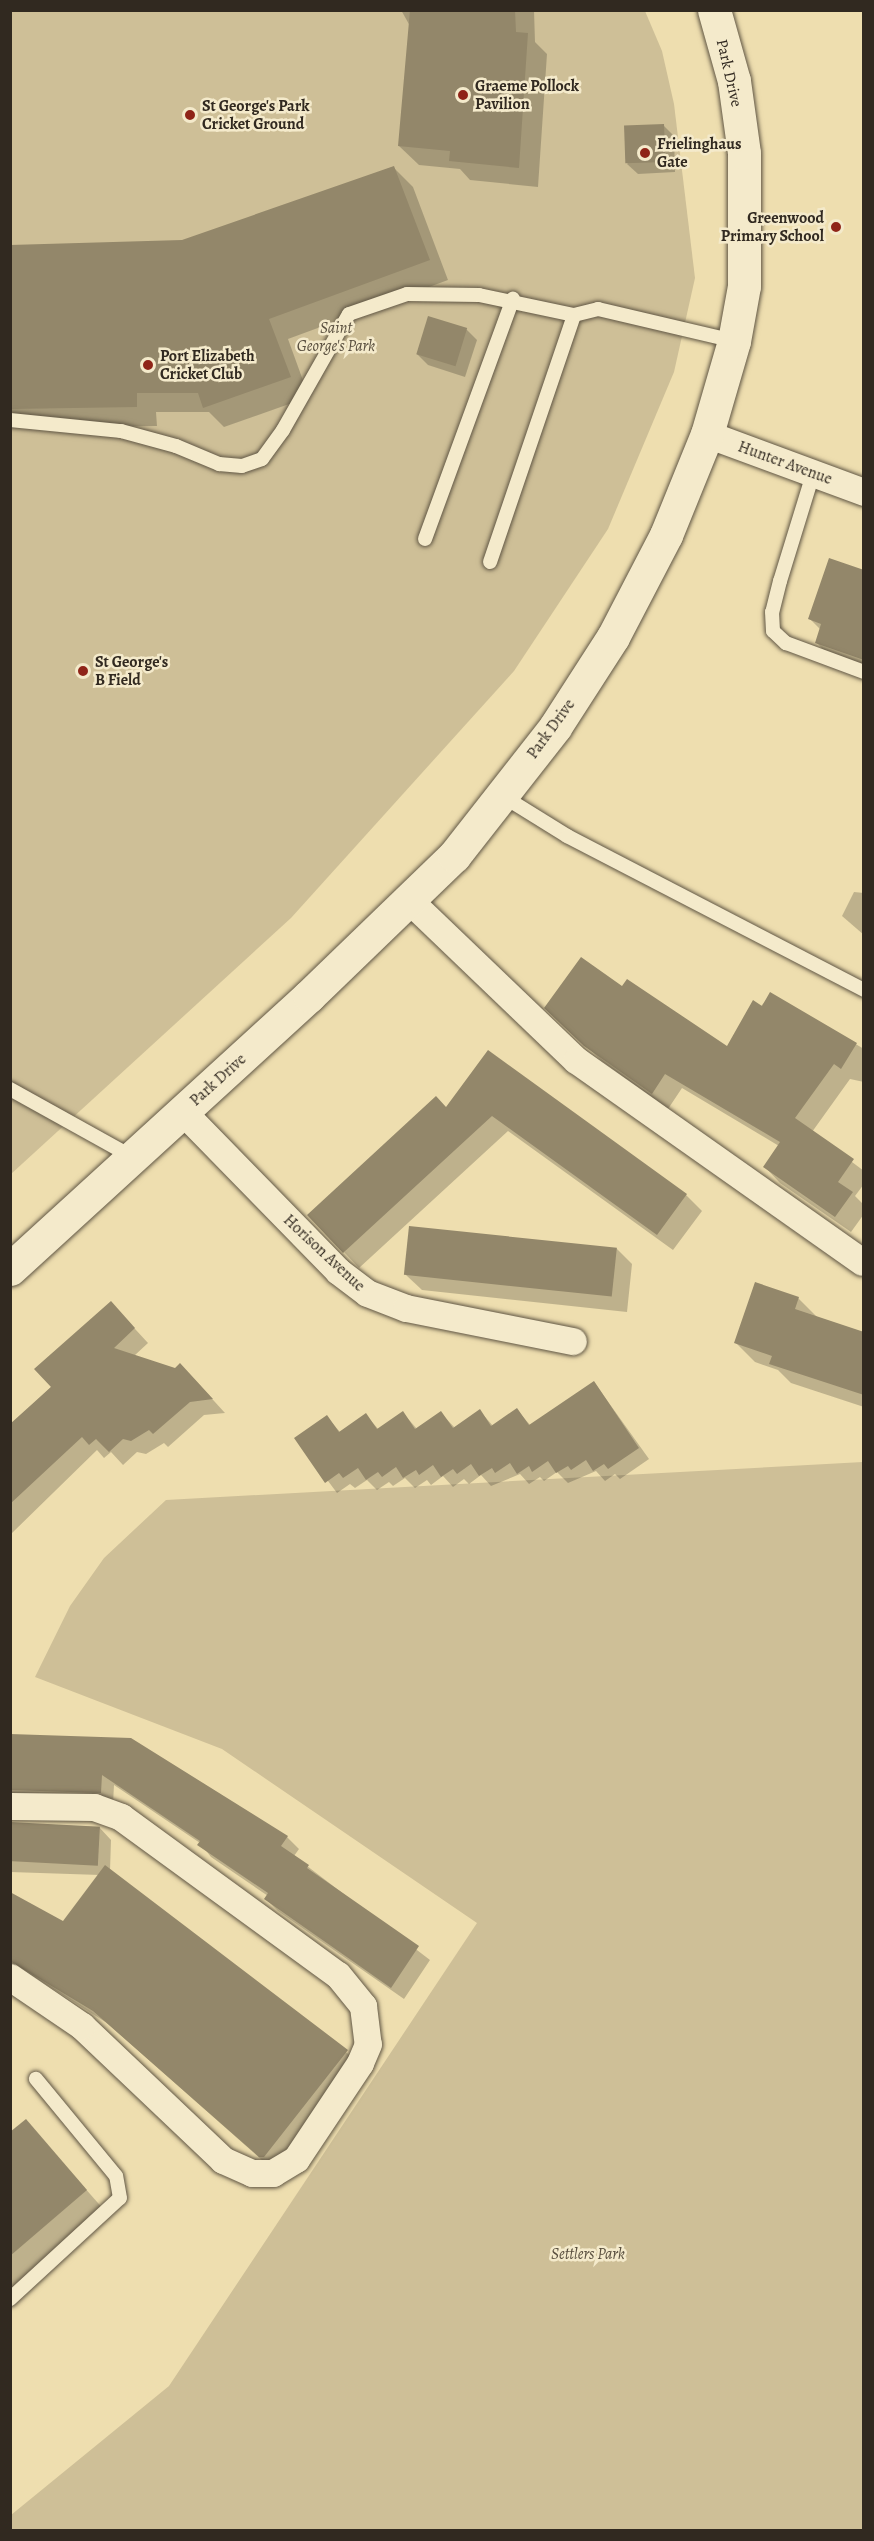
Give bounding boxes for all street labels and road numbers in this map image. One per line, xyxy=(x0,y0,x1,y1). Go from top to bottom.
street label: Park Drive xyxy=(712,37,746,109)
street label: Hunter Avenue xyxy=(735,437,835,489)
street label: Park Drive xyxy=(523,695,579,763)
street label: Park Drive xyxy=(186,1050,250,1110)
street label: Horison Avenue xyxy=(279,1210,369,1296)

